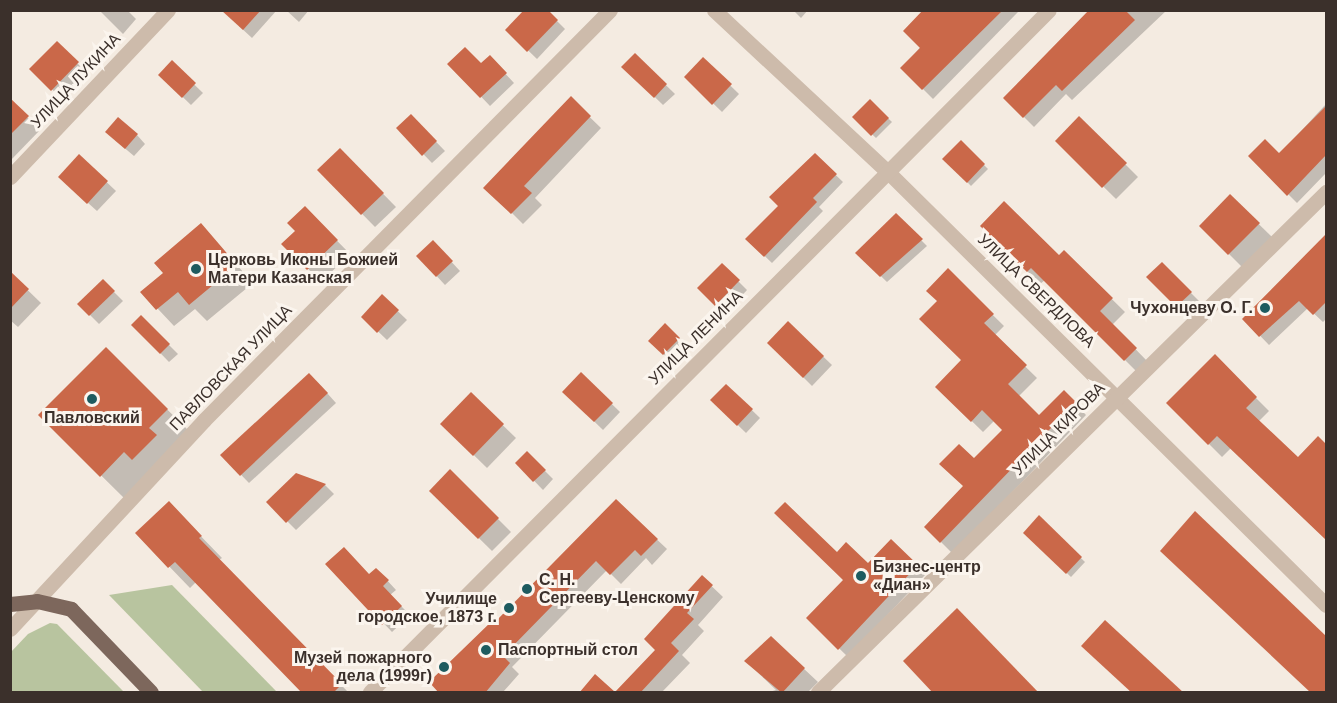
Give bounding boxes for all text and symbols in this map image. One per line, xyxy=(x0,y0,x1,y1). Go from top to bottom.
street label: УЛИЦА ЛУКИНА xyxy=(27,30,125,132)
street label: УЛИЦА СВЕРДЛОВА xyxy=(973,230,1099,352)
place label: Церковь Иконы Божией Матери Казанская xyxy=(208,250,398,288)
marker: Церковь Иконы Божией Матери Казанская xyxy=(189,262,203,276)
street label: УЛИЦА ЛЕНИНА xyxy=(645,287,747,389)
place label: Чухонцеву О. Г. xyxy=(1130,298,1253,318)
street label: ПАВЛОВСКАЯ УЛИЦА xyxy=(166,301,296,435)
marker: Чухонцеву О. Г. xyxy=(1258,301,1272,315)
street label: УЛИЦА КИРОВА xyxy=(1009,379,1109,479)
marker: Павловский xyxy=(85,392,99,406)
place label: Павловский xyxy=(44,408,140,428)
place label: Бизнес-центр «Диан» xyxy=(873,557,981,595)
marker: Бизнес-центр «Диан» xyxy=(854,569,868,583)
place label: С. Н. Сергееву-Ценскому xyxy=(539,570,695,608)
marker: С. Н. Сергееву-Ценскому xyxy=(520,582,534,596)
place label: Училище городское, 1873 г. xyxy=(358,589,497,627)
marker: Училище городское, 1873 г. xyxy=(502,601,516,615)
place label: Паспортный стол xyxy=(498,640,638,660)
marker: Паспортный стол xyxy=(479,643,493,657)
place label: Музей пожарного дела (1999г) xyxy=(294,648,432,686)
marker: Музей пожарного дела (1999г) xyxy=(437,660,451,674)

